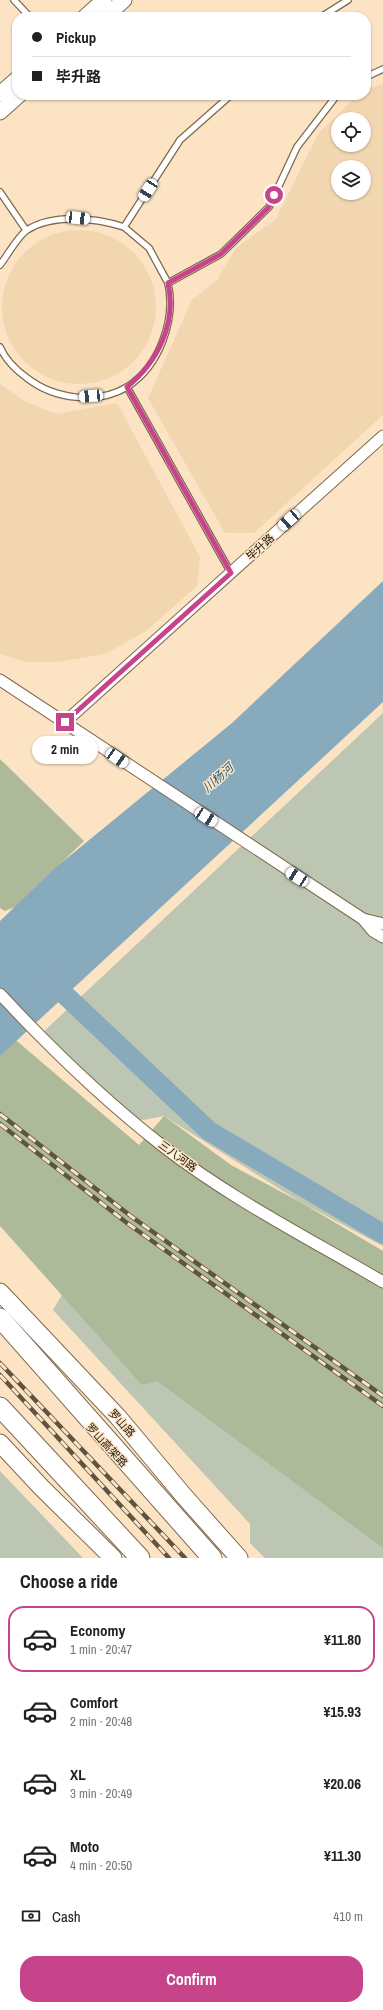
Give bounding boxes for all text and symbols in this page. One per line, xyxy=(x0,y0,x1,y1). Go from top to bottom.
text: Pickup xyxy=(56,27,96,48)
text: 毕升路 xyxy=(56,66,101,87)
map controls xyxy=(331,112,371,200)
button: locate xyxy=(331,112,371,152)
button: layers xyxy=(331,160,371,200)
car xyxy=(136,177,160,203)
route start xyxy=(265,186,283,204)
car xyxy=(65,211,91,225)
car xyxy=(79,389,103,403)
car xyxy=(276,508,302,532)
street label: 毕升路 xyxy=(243,531,277,563)
route end xyxy=(56,713,74,731)
callout: 2 min xyxy=(32,736,98,764)
text: 2 min xyxy=(51,741,79,758)
car xyxy=(104,746,130,770)
water label: 川杨河 xyxy=(199,759,238,796)
car xyxy=(193,805,219,829)
car xyxy=(284,865,310,889)
street label: 三八河路 xyxy=(156,1137,200,1175)
street label: 罗山路 xyxy=(106,1406,138,1440)
street label: 罗山高架路 xyxy=(83,1420,131,1470)
text: Choose a ride xyxy=(20,1569,118,1594)
text: Economy xyxy=(70,1620,125,1641)
icon: car xyxy=(22,1621,58,1657)
text: ¥11.80 xyxy=(324,1629,361,1650)
text: 1 min · 20:47 xyxy=(70,1641,132,1658)
text: Comfort xyxy=(70,1692,118,1713)
icon: car xyxy=(22,1693,58,1729)
text: ¥15.93 xyxy=(323,1701,361,1722)
text: 2 min · 20:48 xyxy=(70,1713,132,1730)
text: XL xyxy=(70,1764,86,1785)
icon: car xyxy=(22,1765,58,1801)
text: ¥20.06 xyxy=(323,1773,361,1794)
text: 3 min · 20:49 xyxy=(70,1785,132,1802)
text: Moto xyxy=(70,1836,99,1857)
icon: car xyxy=(22,1837,58,1873)
text: ¥11.30 xyxy=(324,1845,361,1866)
text: 4 min · 20:50 xyxy=(70,1857,132,1874)
icon: cash xyxy=(20,1905,42,1927)
text: Cash xyxy=(52,1906,81,1927)
text: 410 m xyxy=(333,1908,363,1925)
button: Confirm xyxy=(20,1956,363,2002)

